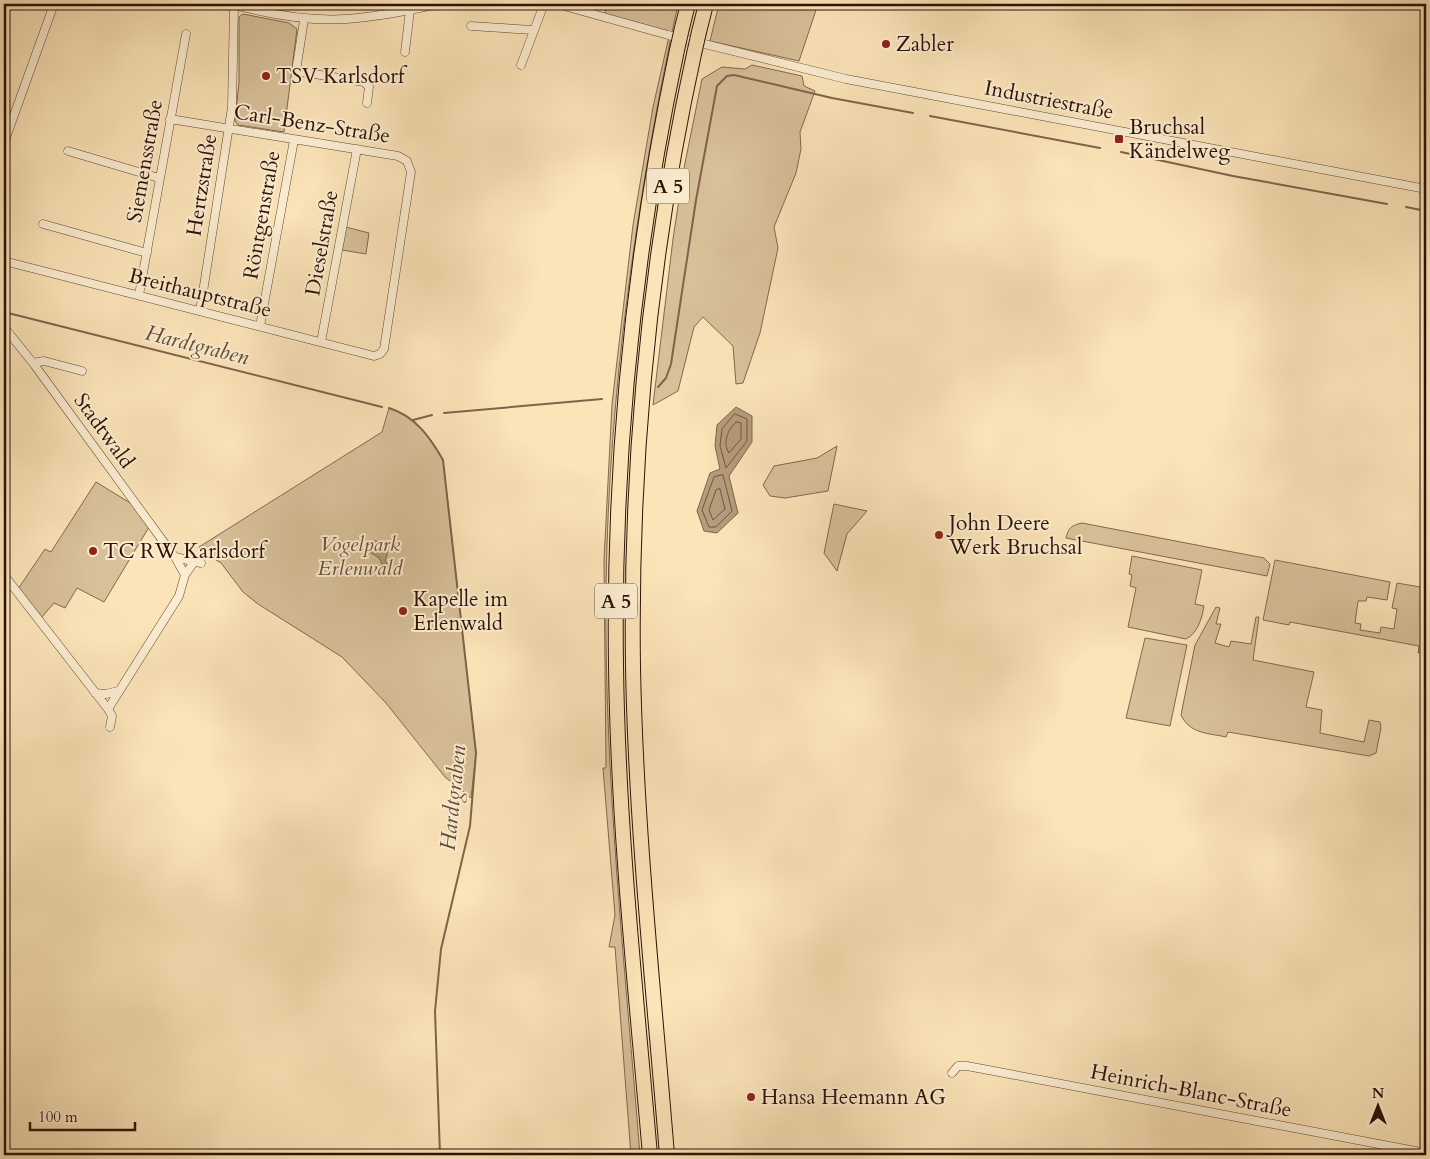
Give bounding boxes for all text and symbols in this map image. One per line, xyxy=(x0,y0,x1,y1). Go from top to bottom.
place label: Zabler xyxy=(896,30,954,59)
marker: Zabler xyxy=(880,38,892,50)
place label: TSV Karlsdorf xyxy=(276,62,408,91)
marker: TSV Karlsdorf xyxy=(260,70,272,82)
street label: Industriestraße xyxy=(982,73,1116,127)
street label: Siemensstraße xyxy=(120,97,170,225)
street label: Carl-Benz-Straße xyxy=(232,97,392,151)
place label: Bruchsal Kändelweg xyxy=(1129,113,1230,166)
street label: Hertzstraße xyxy=(180,132,224,238)
marker: Bruchsal Kändelweg xyxy=(1113,133,1125,145)
street label: Röntgenstraße xyxy=(236,148,288,282)
road number: A 5 xyxy=(647,168,689,204)
street label: Dieselstraße xyxy=(298,188,346,298)
street label: Breithauptstraße xyxy=(125,261,275,325)
water label: Hardtgraben xyxy=(142,318,252,372)
street label: Stadtwald xyxy=(67,387,141,475)
place label: John Deere Werk Bruchsal xyxy=(946,509,1082,562)
marker: John Deere Werk Bruchsal xyxy=(933,529,945,541)
park label: Vogelpark Erlenwald xyxy=(318,530,403,583)
place label: TC RW Karlsdorf xyxy=(103,537,268,566)
marker: TC RW Karlsdorf xyxy=(87,545,99,557)
road number: A 5 xyxy=(595,584,637,618)
place label: Kapelle im Erlenwald xyxy=(413,585,508,638)
marker: Kapelle im Erlenwald xyxy=(397,605,409,617)
water label: Hardtgraben xyxy=(433,744,473,852)
street label: Heinrich-Blanc-Straße xyxy=(1088,1057,1294,1125)
north arrow xyxy=(1352,1082,1402,1132)
place label: Hansa Heemann AG xyxy=(761,1083,946,1112)
text: N xyxy=(1372,1084,1384,1103)
marker: Hansa Heemann AG xyxy=(745,1091,757,1103)
scale bar xyxy=(30,1099,135,1131)
text: 100 m xyxy=(38,1107,78,1127)

